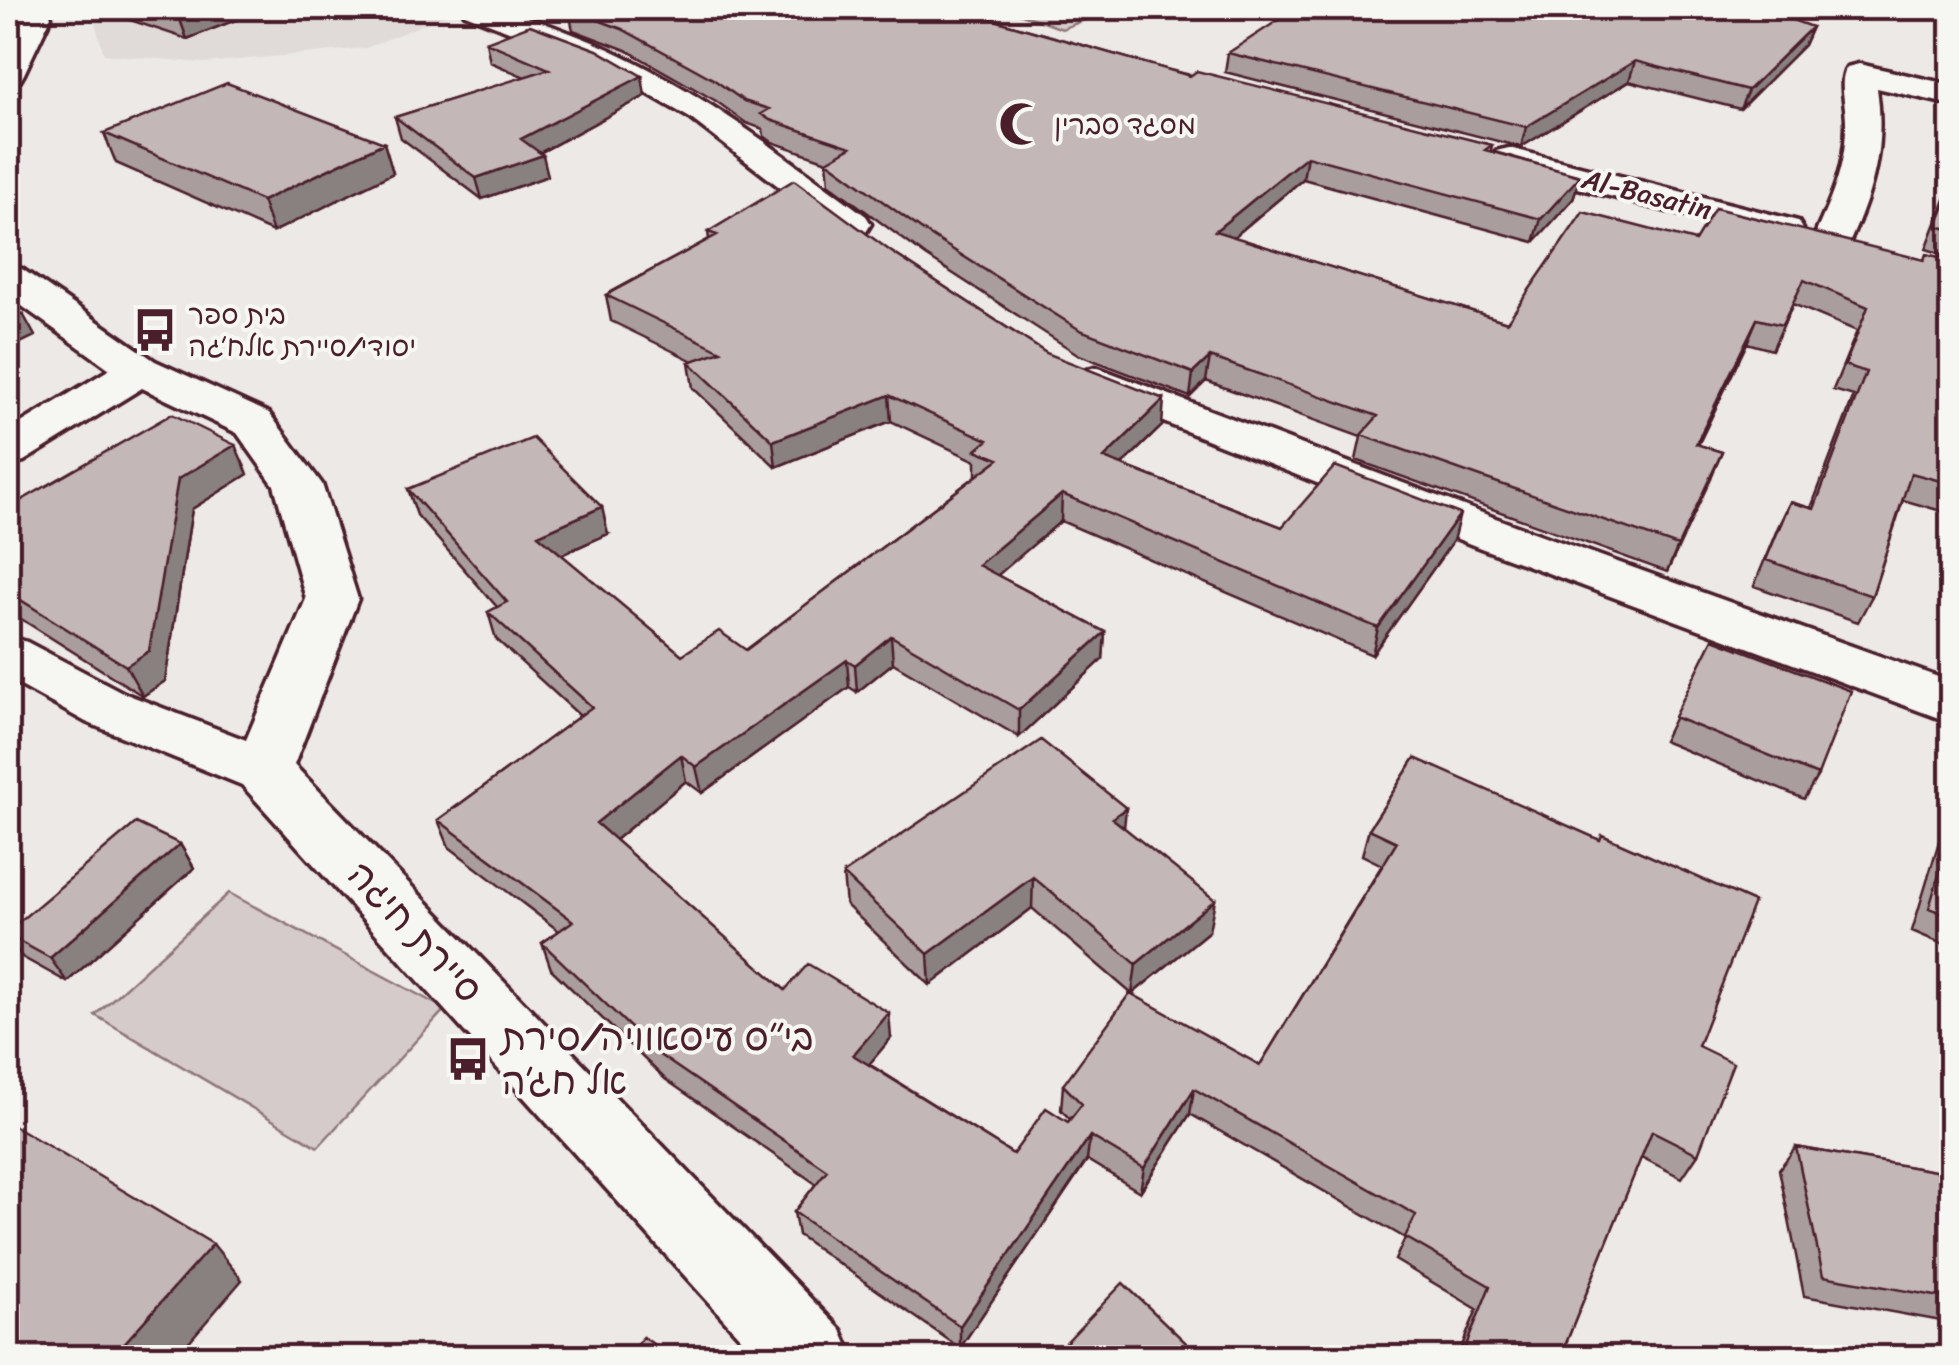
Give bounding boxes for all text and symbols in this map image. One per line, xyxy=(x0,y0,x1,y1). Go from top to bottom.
mosque icon: מסגד סברין xyxy=(997,100,1045,148)
place label: מסגד סברין xyxy=(1054,100,1196,149)
street label: Al-Basatin xyxy=(1576,154,1717,234)
place label: בית ספר יסודי/סיירת אלח׳גה xyxy=(188,290,416,371)
bus stop icon: בית ספר יסודי/סיירת אלח׳גה xyxy=(131,306,179,354)
street label: סיירת חיגה xyxy=(330,844,500,1020)
place label: בי״ס עיסאוויה/סירת אל חג׳ה xyxy=(499,1004,814,1115)
bus stop icon: בי״ס עיסאוויה/סירת אל חג׳ה xyxy=(444,1035,492,1083)

